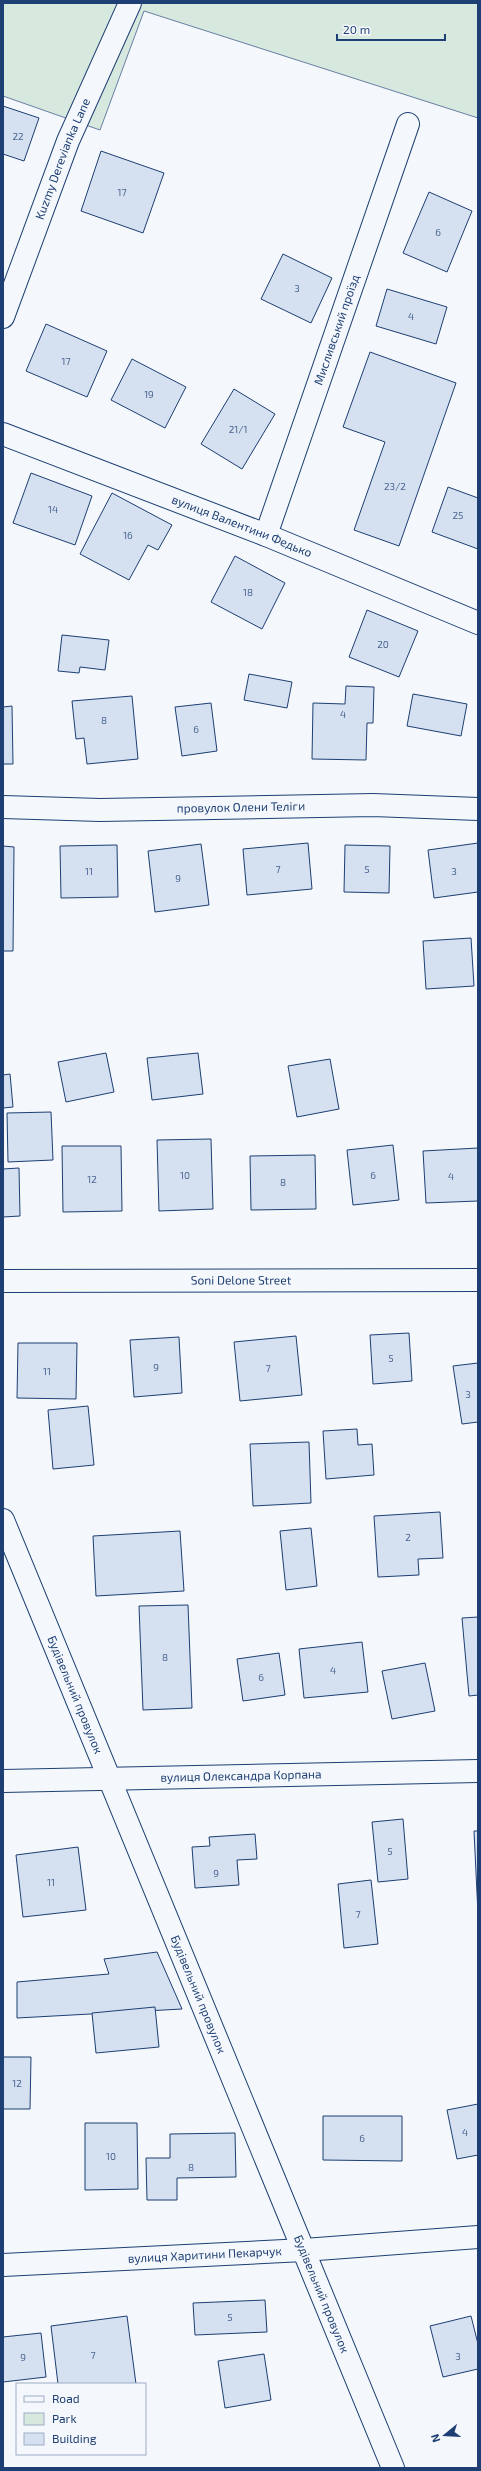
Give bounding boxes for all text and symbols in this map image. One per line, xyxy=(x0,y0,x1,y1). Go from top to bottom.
scale bar xyxy=(337,16,445,42)
text: 20 m xyxy=(343,22,370,36)
street label: Kuzmy Derevianka Lane xyxy=(32,96,92,221)
house number: 22 xyxy=(12,130,24,142)
house number: 17 xyxy=(117,186,127,198)
house number: 6 xyxy=(435,226,441,238)
street label: Мисливський проїзд xyxy=(310,272,361,387)
house number: 3 xyxy=(294,282,300,294)
house number: 4 xyxy=(408,310,414,322)
house number: 17 xyxy=(61,355,71,367)
house number: 19 xyxy=(144,388,154,400)
house number: 21/1 xyxy=(229,423,247,435)
house number: 23/2 xyxy=(384,480,406,492)
street label: вулиця Валентини Федько xyxy=(170,492,314,559)
house number: 14 xyxy=(48,503,58,515)
house number: 25 xyxy=(453,509,463,521)
house number: 16 xyxy=(123,529,133,541)
house number: 18 xyxy=(243,586,253,598)
house number: 20 xyxy=(377,638,389,650)
house number: 4 xyxy=(340,708,346,720)
house number: 8 xyxy=(101,714,107,726)
house number: 6 xyxy=(193,723,199,735)
street label: провулок Олени Теліги xyxy=(177,798,305,815)
house number: 7 xyxy=(275,863,281,875)
house number: 5 xyxy=(364,863,370,875)
house number: 11 xyxy=(85,865,93,877)
house number: 3 xyxy=(451,865,457,877)
house number: 9 xyxy=(175,872,181,884)
house number: 10 xyxy=(180,1169,190,1181)
house number: 6 xyxy=(370,1169,376,1181)
house number: 4 xyxy=(448,1170,454,1182)
house number: 12 xyxy=(87,1173,97,1185)
house number: 8 xyxy=(280,1176,286,1188)
street label: Soni Delone Street xyxy=(191,1272,292,1287)
house number: 5 xyxy=(388,1352,394,1364)
house number: 9 xyxy=(153,1361,159,1373)
house number: 7 xyxy=(265,1362,271,1374)
house number: 11 xyxy=(43,1365,51,1377)
house number: 3 xyxy=(465,1388,471,1400)
house number: 2 xyxy=(405,1531,411,1543)
street label: Будівельний провулок xyxy=(45,1633,107,1756)
house number: 8 xyxy=(162,1651,168,1663)
house number: 4 xyxy=(330,1664,336,1676)
house number: 6 xyxy=(258,1671,264,1683)
street label: вулиця Олександра Корпана xyxy=(160,1766,322,1785)
house number: 5 xyxy=(387,1845,393,1857)
house number: 9 xyxy=(213,1867,219,1879)
house number: 11 xyxy=(47,1876,55,1888)
house number: 7 xyxy=(355,1908,361,1920)
street label: Будівельний провулок xyxy=(169,1933,230,2056)
house number: 12 xyxy=(12,2077,22,2089)
house number: 4 xyxy=(462,2126,468,2138)
house number: 6 xyxy=(359,2132,365,2144)
house number: 10 xyxy=(106,2150,116,2162)
house number: 8 xyxy=(188,2161,194,2173)
street label: Будівельний провулок xyxy=(292,2233,353,2355)
street label: вулиця Харитини Пекарчук xyxy=(127,2243,283,2265)
house number: 5 xyxy=(227,2311,233,2323)
house number: 7 xyxy=(90,2349,96,2361)
house number: 3 xyxy=(455,2350,461,2362)
house number: 9 xyxy=(20,2351,26,2363)
legend xyxy=(16,2383,146,2455)
text: Road xyxy=(52,2391,80,2405)
text: Park xyxy=(52,2411,77,2425)
north arrow xyxy=(425,2415,465,2455)
text: Building xyxy=(52,2431,97,2445)
text: N xyxy=(428,2432,442,2444)

